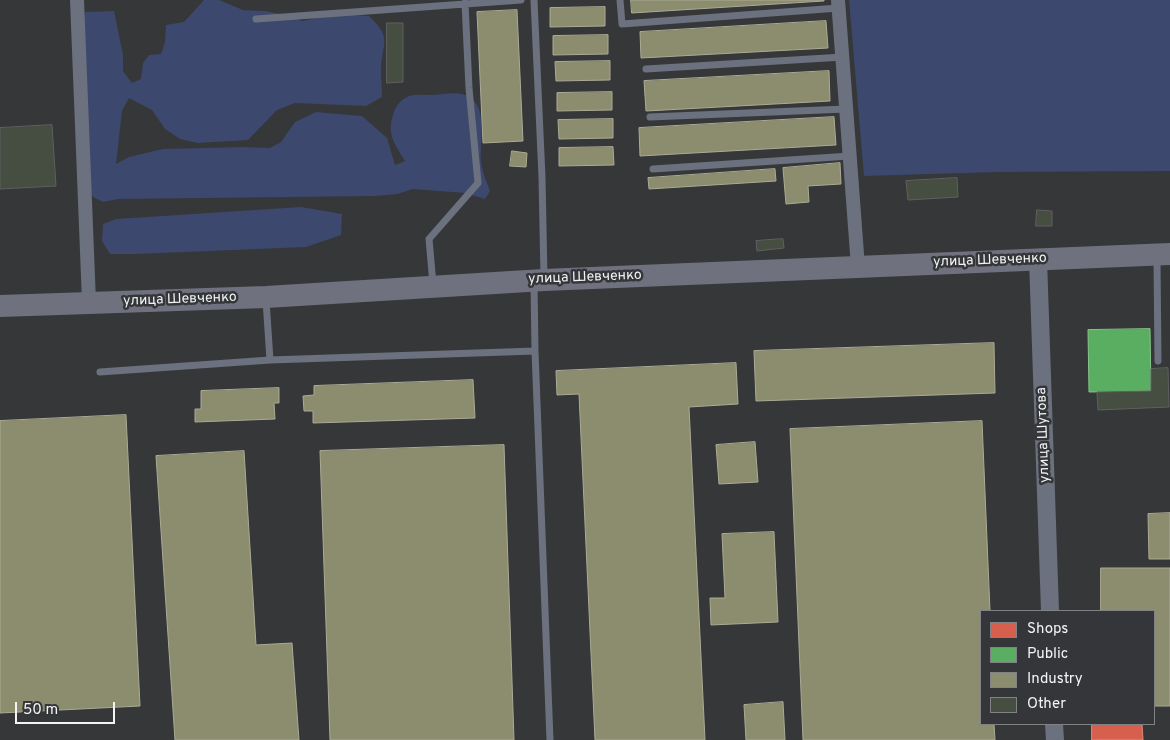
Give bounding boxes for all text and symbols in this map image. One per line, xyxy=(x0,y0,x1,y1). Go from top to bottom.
street label: улица Шевченко xyxy=(933,251,1047,271)
street label: улица Шевченко xyxy=(528,268,642,288)
street label: улица Шевченко xyxy=(123,290,237,310)
street label: улица Шутова xyxy=(1034,387,1054,483)
legend xyxy=(980,610,1155,725)
text: Shops xyxy=(1027,620,1068,639)
text: Public xyxy=(1027,645,1068,664)
text: Industry xyxy=(1027,670,1083,689)
scale bar xyxy=(18,692,118,724)
text: Other xyxy=(1027,695,1066,714)
text: 50 m xyxy=(23,701,58,720)

